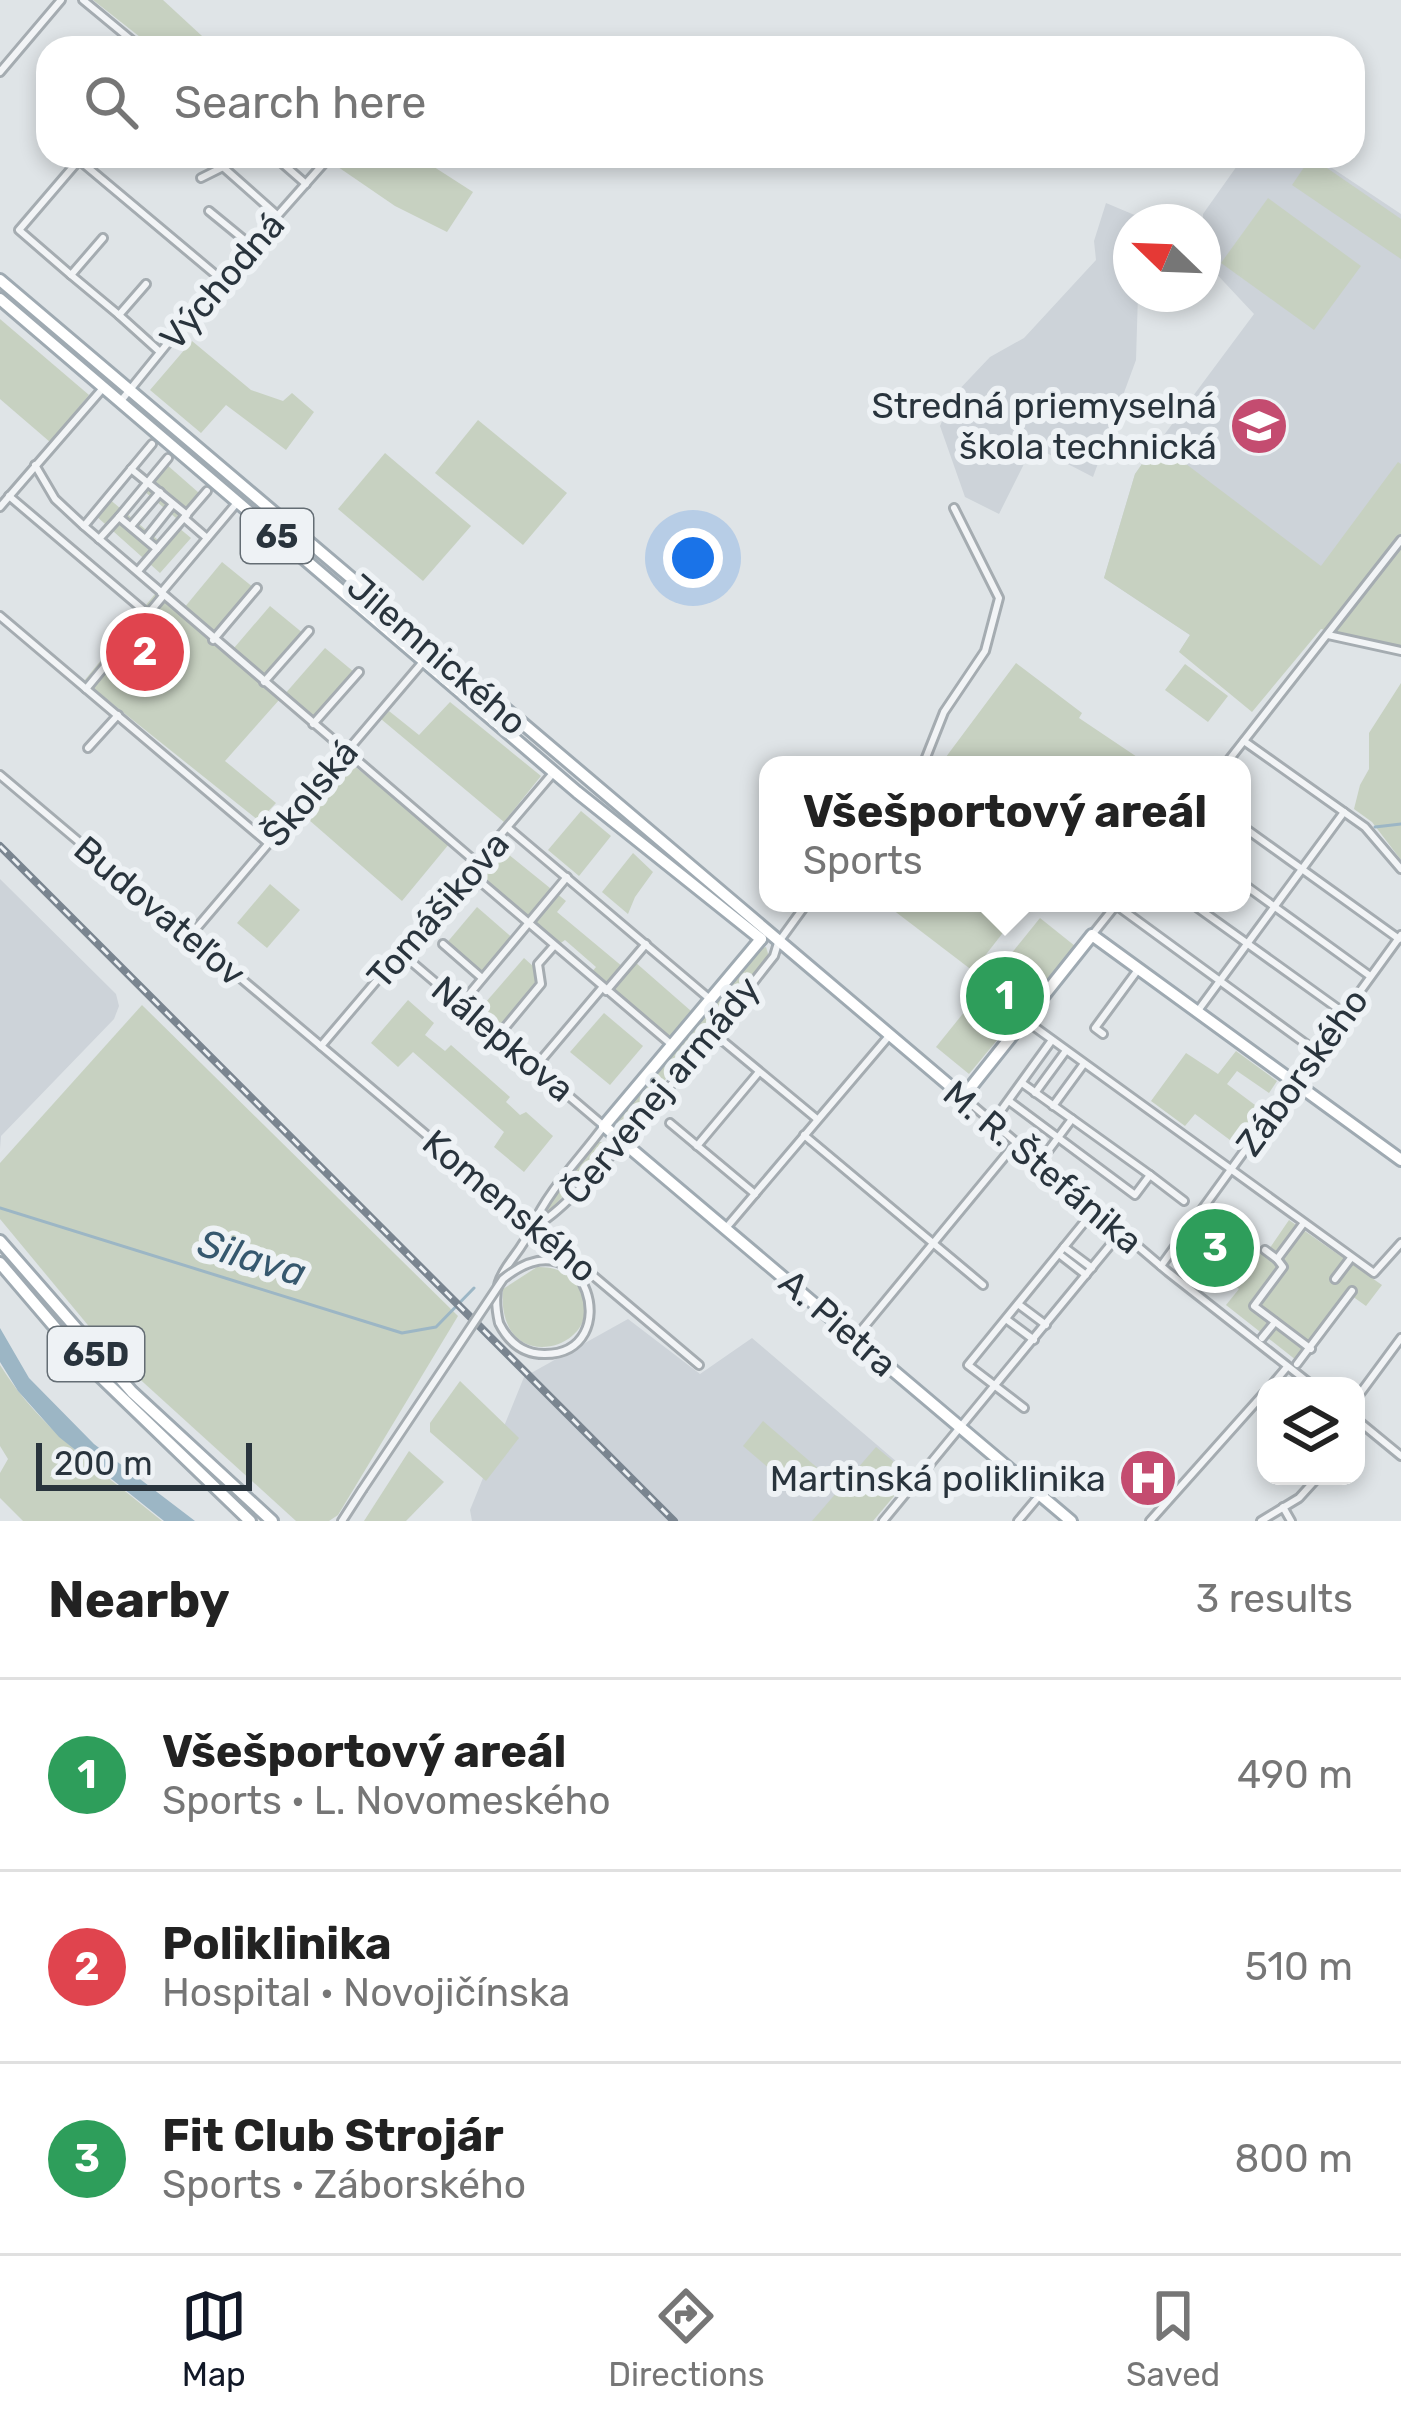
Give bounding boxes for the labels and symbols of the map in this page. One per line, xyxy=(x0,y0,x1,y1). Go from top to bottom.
street label: Východná xyxy=(151,204,293,358)
north arrow xyxy=(1113,204,1221,312)
place label: Stredná priemyselná škola technická xyxy=(871,384,1217,468)
school or university icon: Stredná priemyselná škola technická xyxy=(1228,395,1290,457)
road number: 65 xyxy=(241,509,313,563)
your location xyxy=(663,528,723,588)
street label: Jilemnického xyxy=(339,565,535,743)
pin: 2 xyxy=(106,607,184,697)
street label: Školská xyxy=(253,731,367,855)
street label: Tomášikova xyxy=(358,823,518,997)
street label: Budovateľov xyxy=(66,827,254,995)
pin: 1 xyxy=(966,951,1044,1041)
street label: Nálepkova xyxy=(423,967,583,1111)
street label: Červenej armády xyxy=(553,967,769,1213)
street label: Záborského xyxy=(1227,980,1377,1164)
street label: M. R. Štefánika xyxy=(935,1071,1151,1263)
street label: Komenského xyxy=(414,1121,606,1291)
pin: 3 xyxy=(1176,1203,1254,1293)
water label: Silava xyxy=(192,1220,312,1296)
street label: A. Pietra xyxy=(771,1260,905,1386)
road number: 65D xyxy=(48,1327,144,1381)
scale bar xyxy=(36,1437,252,1490)
hospital icon: Martinská poliklinika xyxy=(1117,1447,1179,1509)
place label: Martinská poliklinika xyxy=(770,1457,1106,1500)

